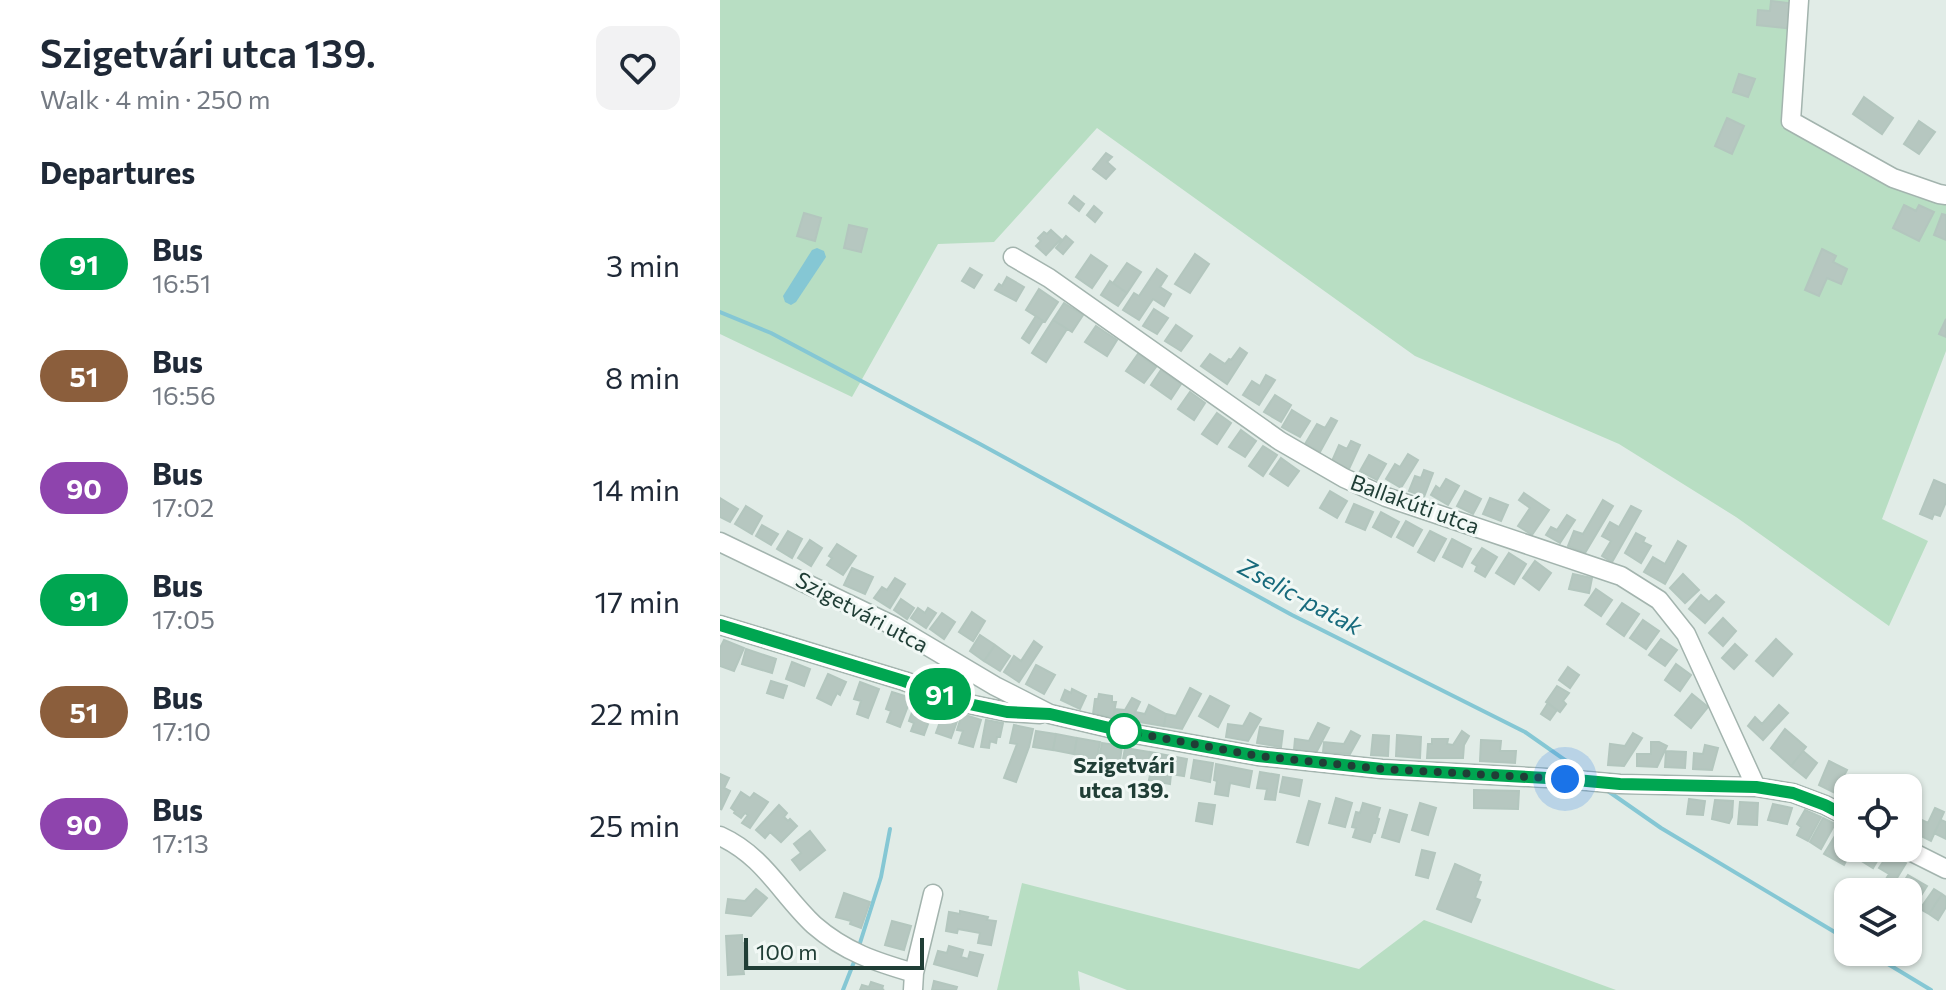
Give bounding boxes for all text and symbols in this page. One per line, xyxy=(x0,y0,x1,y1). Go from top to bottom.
button: heart xyxy=(596,26,680,110)
text: Szigetvári utca 139. xyxy=(40,29,376,76)
text: Walk · 4 min · 250 m xyxy=(40,83,270,114)
text: Departures xyxy=(40,153,195,190)
text: Bus xyxy=(152,230,203,267)
text: 3 min xyxy=(606,246,680,283)
text: 91 xyxy=(69,247,99,281)
text: 16:51 xyxy=(152,267,211,298)
text: Bus xyxy=(152,342,203,379)
text: 8 min xyxy=(605,358,680,395)
text: 51 xyxy=(70,359,99,393)
text: 16:56 xyxy=(152,379,216,410)
text: Bus xyxy=(152,454,203,491)
street label: Ballakúti utca xyxy=(1347,468,1483,539)
text: 14 min xyxy=(592,470,680,507)
text: 90 xyxy=(66,471,102,505)
text: 17:02 xyxy=(152,491,214,522)
water label: Zselic-patak xyxy=(1233,550,1368,641)
street label: Szigetvári utca xyxy=(791,565,933,658)
text: Bus xyxy=(152,566,203,603)
text: 17 min xyxy=(595,582,680,619)
text: 91 xyxy=(69,583,99,617)
text: 17:05 xyxy=(152,603,215,634)
line badge: 91 xyxy=(904,668,976,720)
text: 91 xyxy=(925,677,955,711)
text: Bus xyxy=(152,678,203,715)
text: 22 min xyxy=(590,694,680,731)
text: 51 xyxy=(70,695,99,729)
marker: Szigetvári utca 139. xyxy=(1107,714,1141,748)
text: 17:10 xyxy=(152,715,211,746)
place label: Szigetvári utca 139. xyxy=(1073,751,1175,803)
your location xyxy=(1545,759,1585,799)
map controls xyxy=(1834,774,1922,966)
button: locate xyxy=(1834,774,1922,862)
text: Bus xyxy=(152,790,203,827)
text: 25 min xyxy=(589,806,680,843)
text: 90 xyxy=(66,807,102,841)
text: 17:13 xyxy=(152,827,209,858)
button: layers xyxy=(1834,878,1922,966)
scale bar xyxy=(744,934,924,970)
text: 100 m xyxy=(756,938,818,965)

